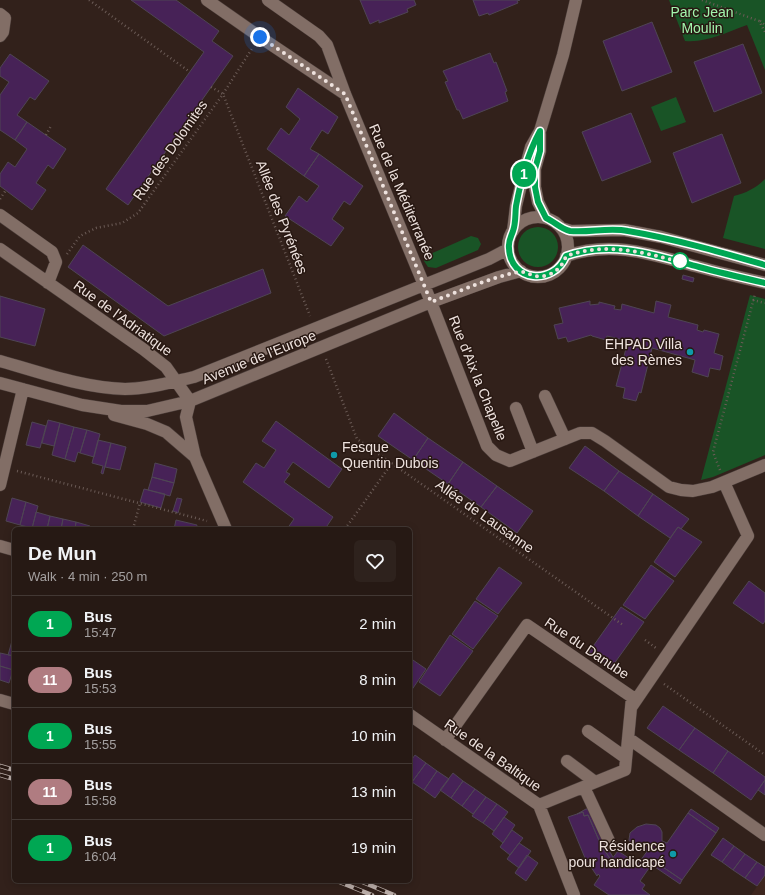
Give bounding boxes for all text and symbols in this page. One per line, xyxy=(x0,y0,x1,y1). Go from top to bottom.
park label: Parc Jean Moulin xyxy=(670,4,734,36)
your location xyxy=(250,27,270,47)
street label: Rue des Dolomites xyxy=(130,97,210,203)
street label: Rue de la Méditerranée xyxy=(366,122,438,263)
street label: Allée des Pyrénées xyxy=(253,158,311,276)
line badge: 1 xyxy=(511,161,537,187)
text: 1 xyxy=(520,166,528,182)
unlabelled marker xyxy=(671,252,689,270)
street label: Rue de l'Adriatique xyxy=(71,277,176,359)
street label: Rue d'Aix la Chapelle xyxy=(446,313,510,443)
street label: Avenue de l'Europe xyxy=(200,327,319,387)
place label: EHPAD Villa des Rèmes xyxy=(605,336,682,368)
marker: EHPAD Villa des Rèmes xyxy=(685,347,695,357)
place label: Fesque Quentin Dubois xyxy=(342,439,439,471)
marker: Fesque Quentin Dubois xyxy=(329,450,339,460)
street label: Allée de Lausanne xyxy=(433,476,537,556)
button: heart xyxy=(354,540,396,582)
text: De Mun xyxy=(28,543,97,564)
text: Walk · 4 min · 250 m xyxy=(28,569,147,584)
text: Bus xyxy=(84,608,112,625)
street label: Rue du Danube xyxy=(542,614,632,682)
text: 2 min xyxy=(359,615,396,632)
text: 1 xyxy=(46,616,54,632)
text: 15:47 xyxy=(84,625,117,640)
text: Bus xyxy=(84,664,112,681)
text: 8 min xyxy=(359,671,396,688)
text: 11 xyxy=(43,672,57,688)
text: 15:53 xyxy=(84,681,117,696)
street label: Rue de la Baltique xyxy=(442,716,545,794)
text: Bus xyxy=(84,720,112,737)
text: 10 min xyxy=(351,727,396,744)
text: 1 xyxy=(46,728,54,744)
text: 15:55 xyxy=(84,737,117,752)
text: Bus xyxy=(84,776,112,793)
text: 13 min xyxy=(351,783,396,800)
text: 11 xyxy=(43,784,57,800)
text: 15:58 xyxy=(84,793,117,808)
text: Bus xyxy=(84,832,112,849)
place label: Résidence pour handicapé xyxy=(568,838,665,870)
text: 19 min xyxy=(351,839,396,856)
text: 1 xyxy=(46,840,54,856)
text: 16:04 xyxy=(84,849,117,864)
marker: Résidence pour handicapé xyxy=(668,849,678,859)

